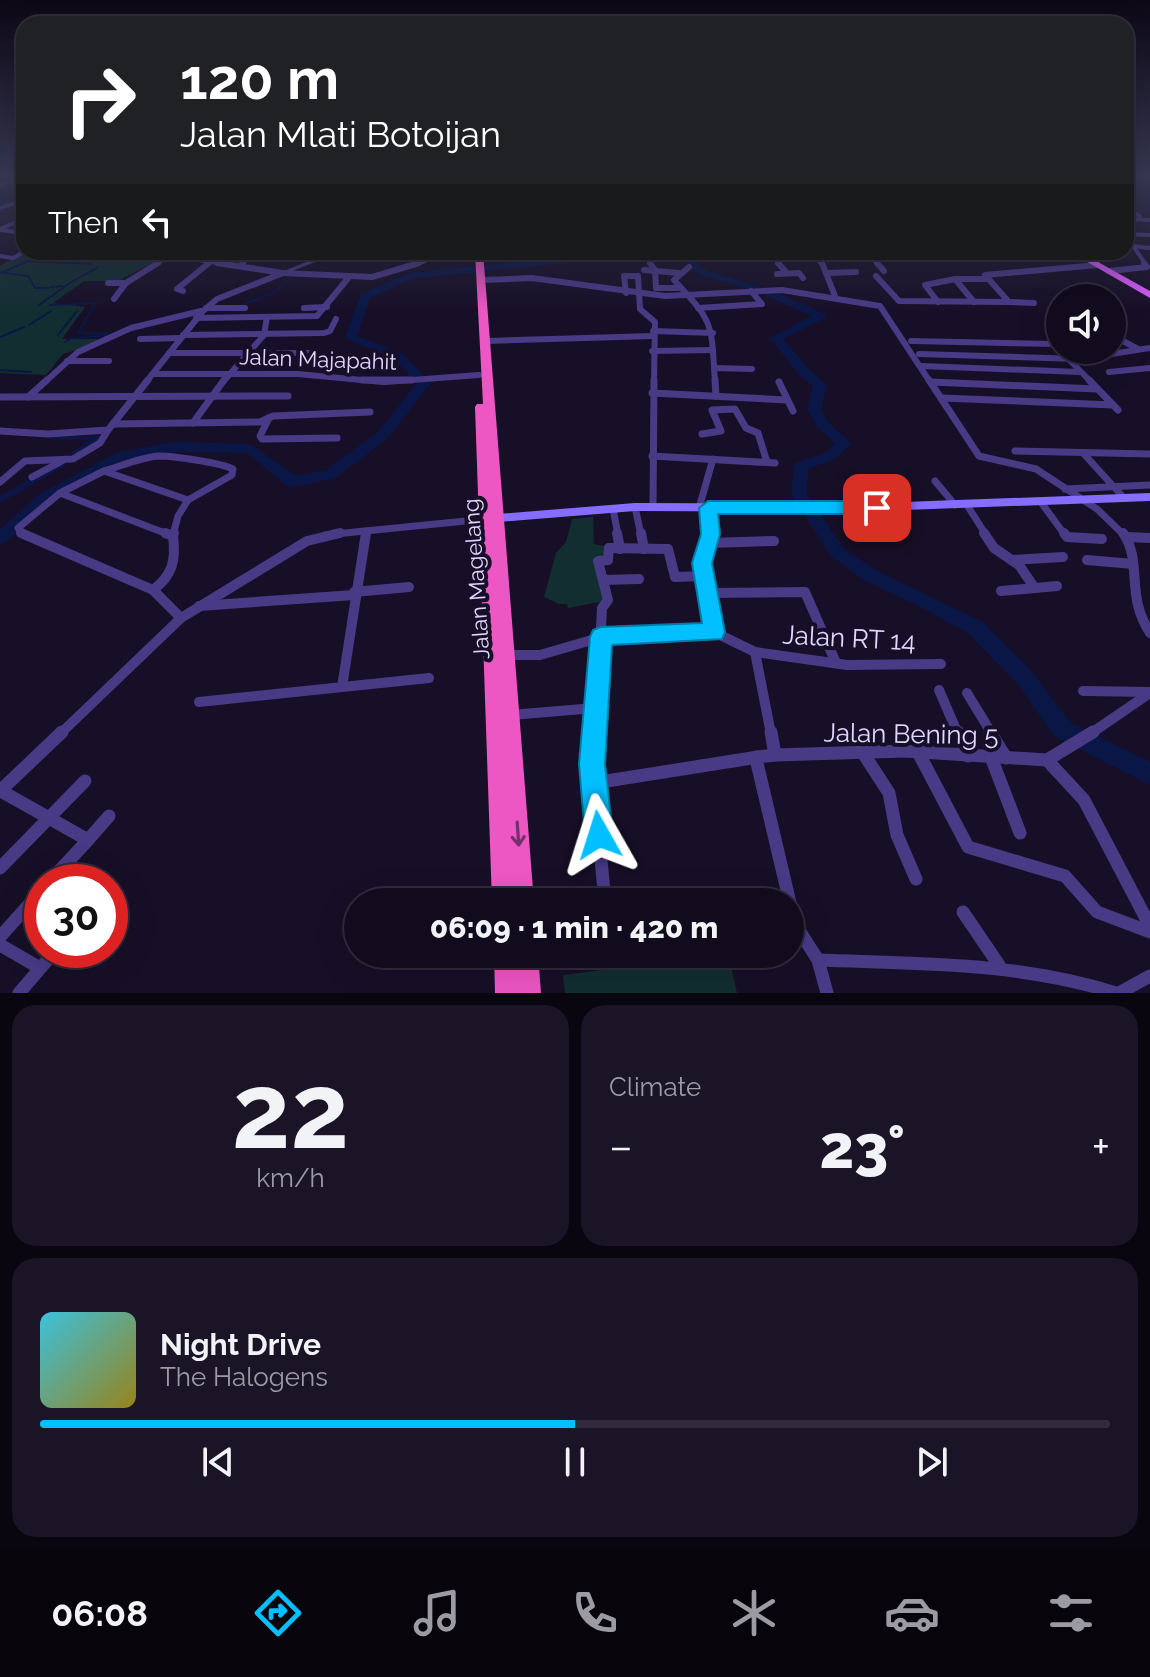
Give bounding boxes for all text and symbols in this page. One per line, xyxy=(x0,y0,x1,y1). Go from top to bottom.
text: 120 m xyxy=(180,46,339,112)
icon: right xyxy=(48,48,152,152)
text: Jalan Mlati Botoijan xyxy=(180,113,501,155)
icon: left xyxy=(135,200,179,244)
text: Then xyxy=(48,205,119,240)
map controls xyxy=(1046,284,1126,364)
button: sound xyxy=(1046,284,1126,364)
street label: Jalan Majapahit xyxy=(239,343,398,375)
pin xyxy=(843,474,911,542)
icon: arrive xyxy=(855,486,899,530)
street label: Jalan Magelang xyxy=(457,498,495,660)
street label: Jalan RT 14 xyxy=(782,620,916,656)
street label: Jalan Bening 5 xyxy=(823,717,999,751)
position arrow xyxy=(557,793,641,877)
one-way arrow xyxy=(511,820,526,847)
speed limit sign: 30 xyxy=(24,864,128,968)
text: 06:09 · 1 min · 420 m xyxy=(430,910,718,945)
text: 22 xyxy=(232,1050,349,1172)
text: Climate xyxy=(609,1072,701,1102)
text: 23° xyxy=(819,1112,905,1182)
text: − xyxy=(609,1121,633,1172)
text: + xyxy=(1092,1121,1110,1172)
text: km/h xyxy=(256,1163,325,1193)
text: Night Drive xyxy=(160,1327,321,1362)
text: The Halogens xyxy=(160,1362,328,1392)
icon: previous xyxy=(196,1440,240,1484)
icon: pause xyxy=(553,1440,597,1484)
icon: next xyxy=(910,1440,954,1484)
icon: directions xyxy=(250,1585,306,1641)
icon: music xyxy=(409,1585,465,1641)
icon: phone xyxy=(567,1585,623,1641)
icon: climate xyxy=(726,1585,782,1641)
icon: car xyxy=(884,1585,940,1641)
icon: filters xyxy=(1043,1585,1099,1641)
text: 06:08 xyxy=(51,1592,148,1634)

